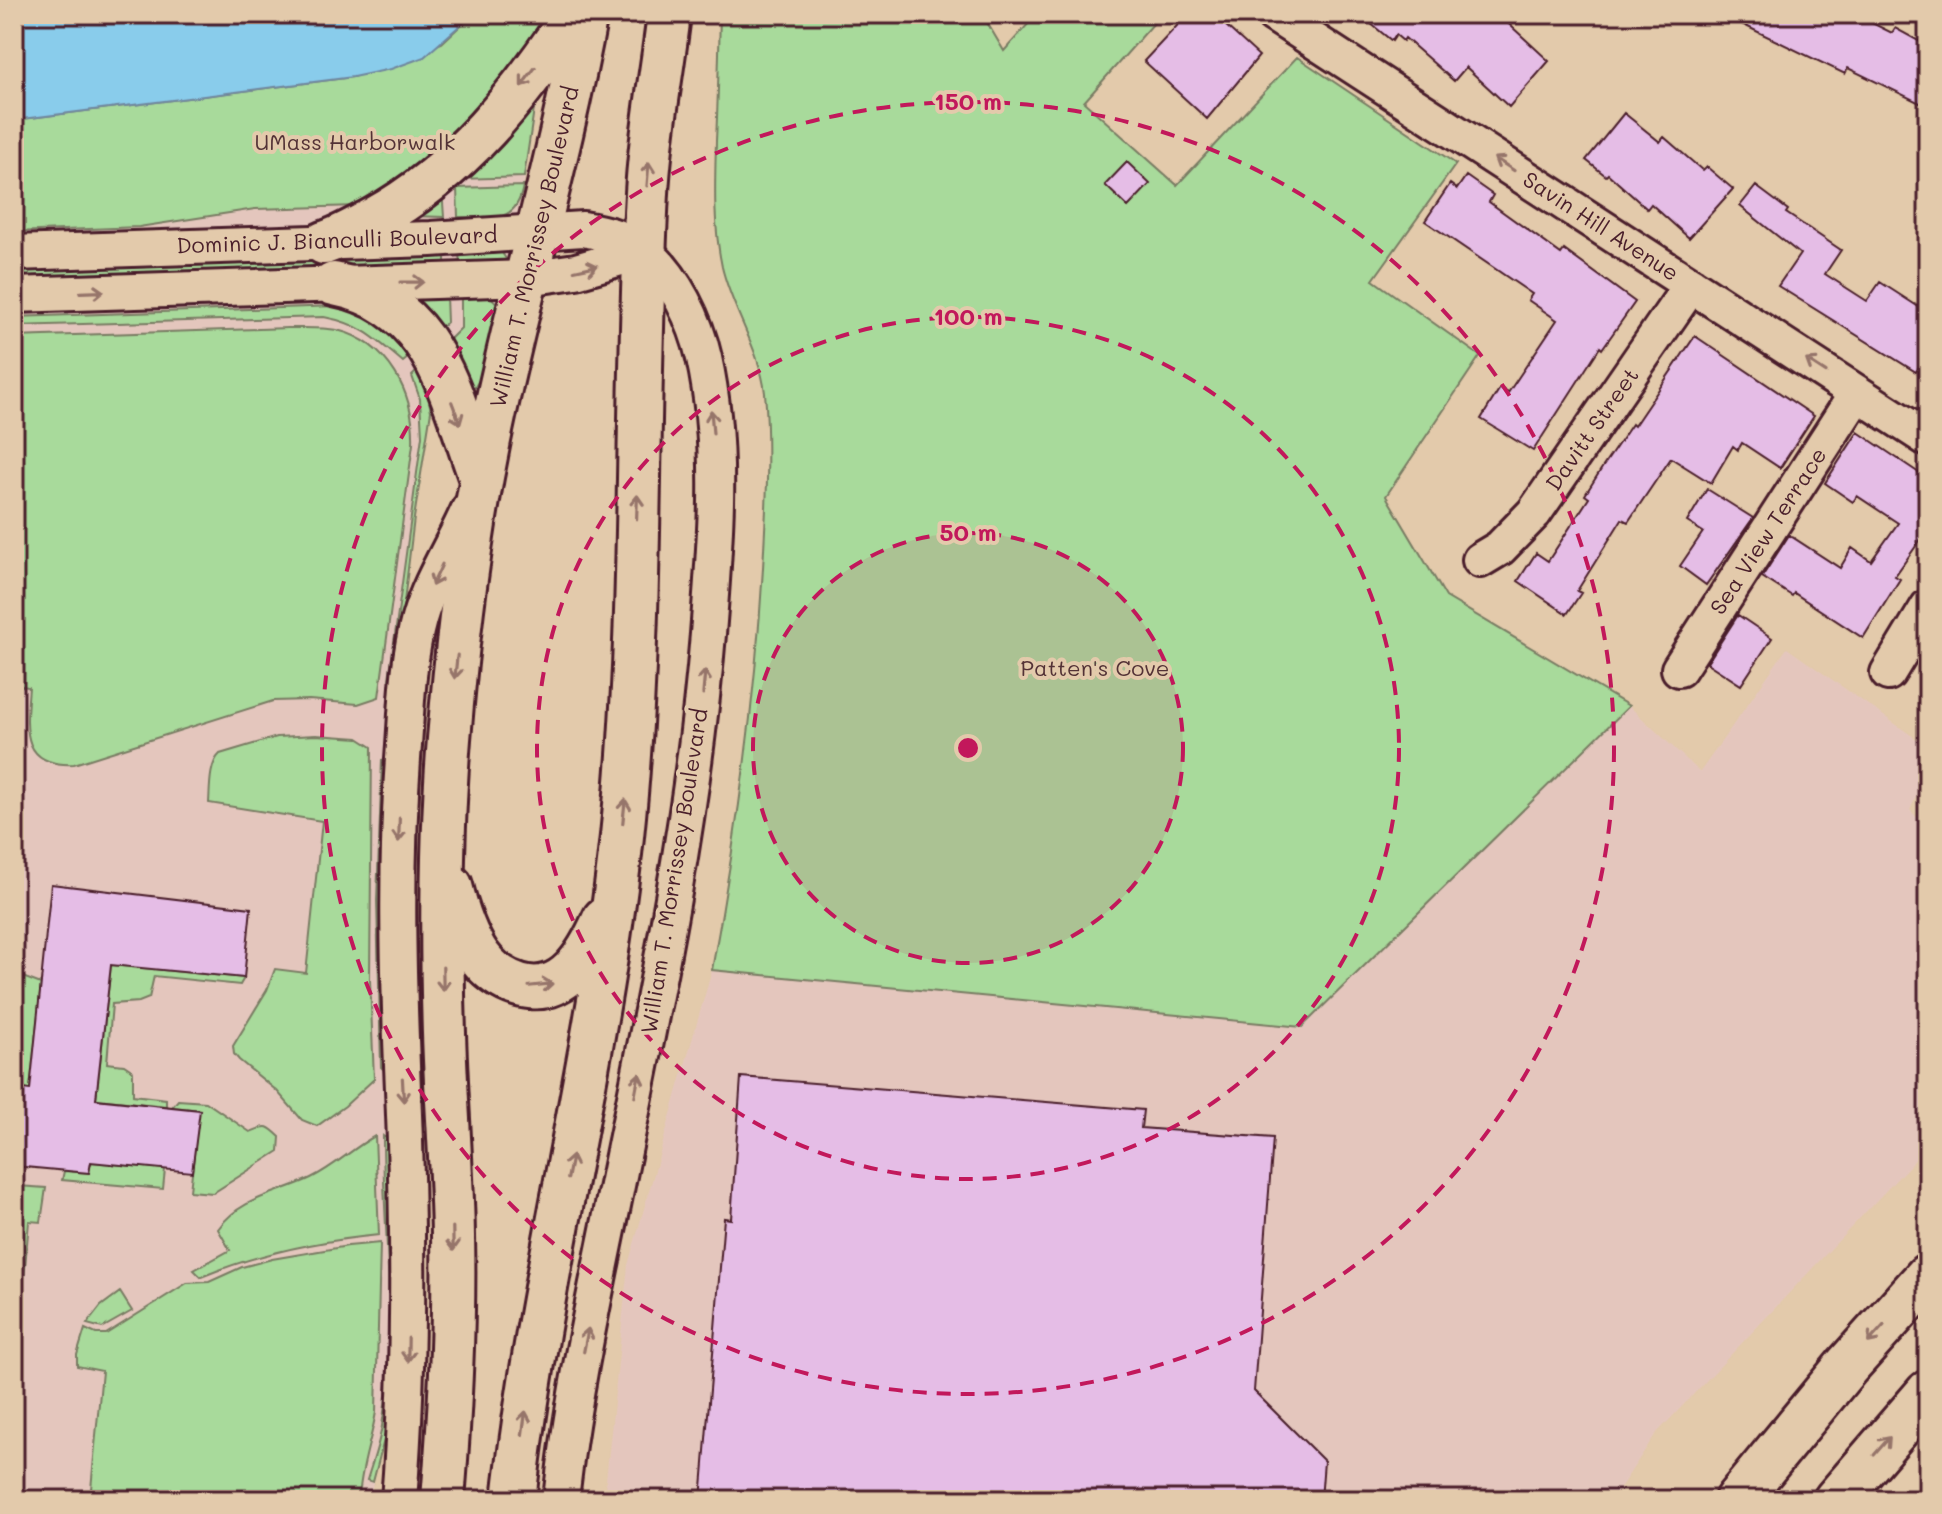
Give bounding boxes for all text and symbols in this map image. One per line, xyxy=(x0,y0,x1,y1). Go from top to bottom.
one-way arrow xyxy=(520,66,537,87)
street label: William T. Morrissey Boulevard xyxy=(482,83,585,410)
text: 150 m xyxy=(934,85,1002,116)
park label: UMass Harborwalk xyxy=(255,127,455,156)
one-way arrow xyxy=(1493,155,1516,171)
one-way arrow xyxy=(641,161,656,188)
street label: Savin Hill Avenue xyxy=(1518,164,1685,287)
street label: Dominic J. Bianculli Boulevard xyxy=(176,219,498,260)
one-way arrow xyxy=(573,260,599,275)
one-way arrow xyxy=(398,274,425,290)
one-way arrow xyxy=(78,285,105,300)
text: 100 m xyxy=(933,300,1003,331)
one-way arrow xyxy=(1805,358,1827,375)
street label: Davitt Street xyxy=(1539,362,1645,496)
one-way arrow xyxy=(450,400,464,424)
one-way arrow xyxy=(704,409,719,436)
street label: Sea View Terrace xyxy=(1703,442,1832,620)
one-way arrow xyxy=(630,494,645,521)
text: 50 m xyxy=(939,516,997,547)
one-way arrow xyxy=(428,562,443,587)
one-way arrow xyxy=(448,653,463,680)
park label: Patten's Cove xyxy=(1021,653,1169,682)
one-way arrow xyxy=(697,669,712,696)
street label: William T. Morrissey Boulevard xyxy=(633,706,714,1036)
centre of rings xyxy=(954,734,982,762)
one-way arrow xyxy=(617,798,632,825)
one-way arrow xyxy=(391,816,406,843)
one-way arrow xyxy=(435,965,450,992)
one-way arrow xyxy=(528,978,554,993)
one-way arrow xyxy=(630,1073,645,1098)
one-way arrow xyxy=(396,1076,411,1103)
one-way arrow xyxy=(563,1155,578,1180)
one-way arrow xyxy=(445,1225,461,1252)
one-way arrow xyxy=(1867,1323,1885,1343)
one-way arrow xyxy=(579,1328,594,1353)
one-way arrow xyxy=(400,1336,415,1363)
one-way arrow xyxy=(517,1411,532,1436)
one-way arrow xyxy=(1872,1437,1890,1457)

